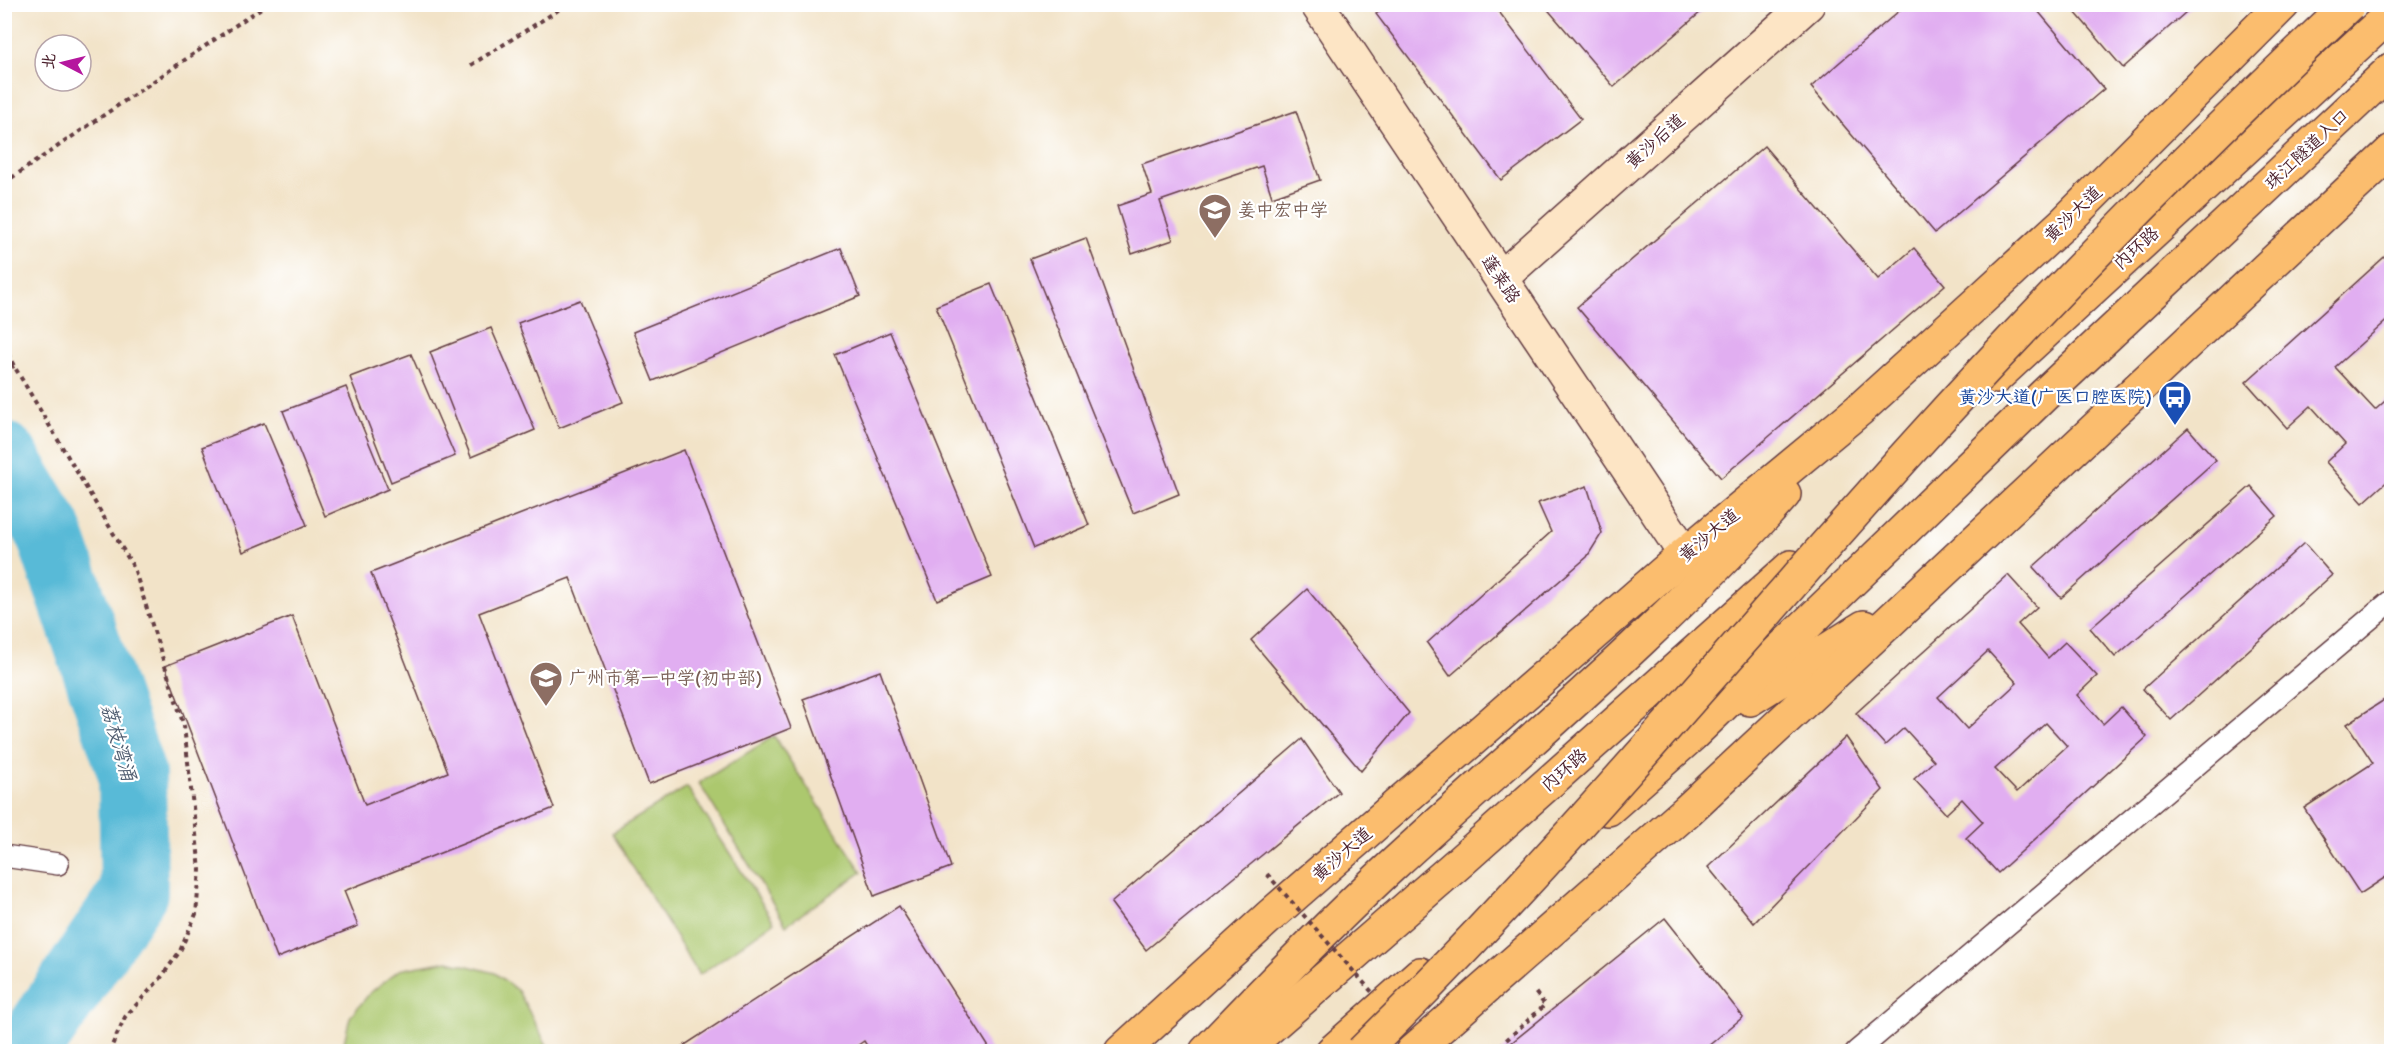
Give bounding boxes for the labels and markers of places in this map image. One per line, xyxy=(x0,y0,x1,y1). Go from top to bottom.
school or university icon: 姜中宏中学 xyxy=(1197,192,1233,239)
place label: 姜中宏中学 xyxy=(1238,200,1328,221)
bus stop icon: 黄沙大道(广医口腔医院) xyxy=(2157,379,2193,426)
place label: 黄沙大道(广医口腔医院) xyxy=(1959,387,2152,408)
school or university icon: 广州市第一中学(初中部) xyxy=(528,660,564,707)
place label: 广州市第一中学(初中部) xyxy=(569,668,762,689)

